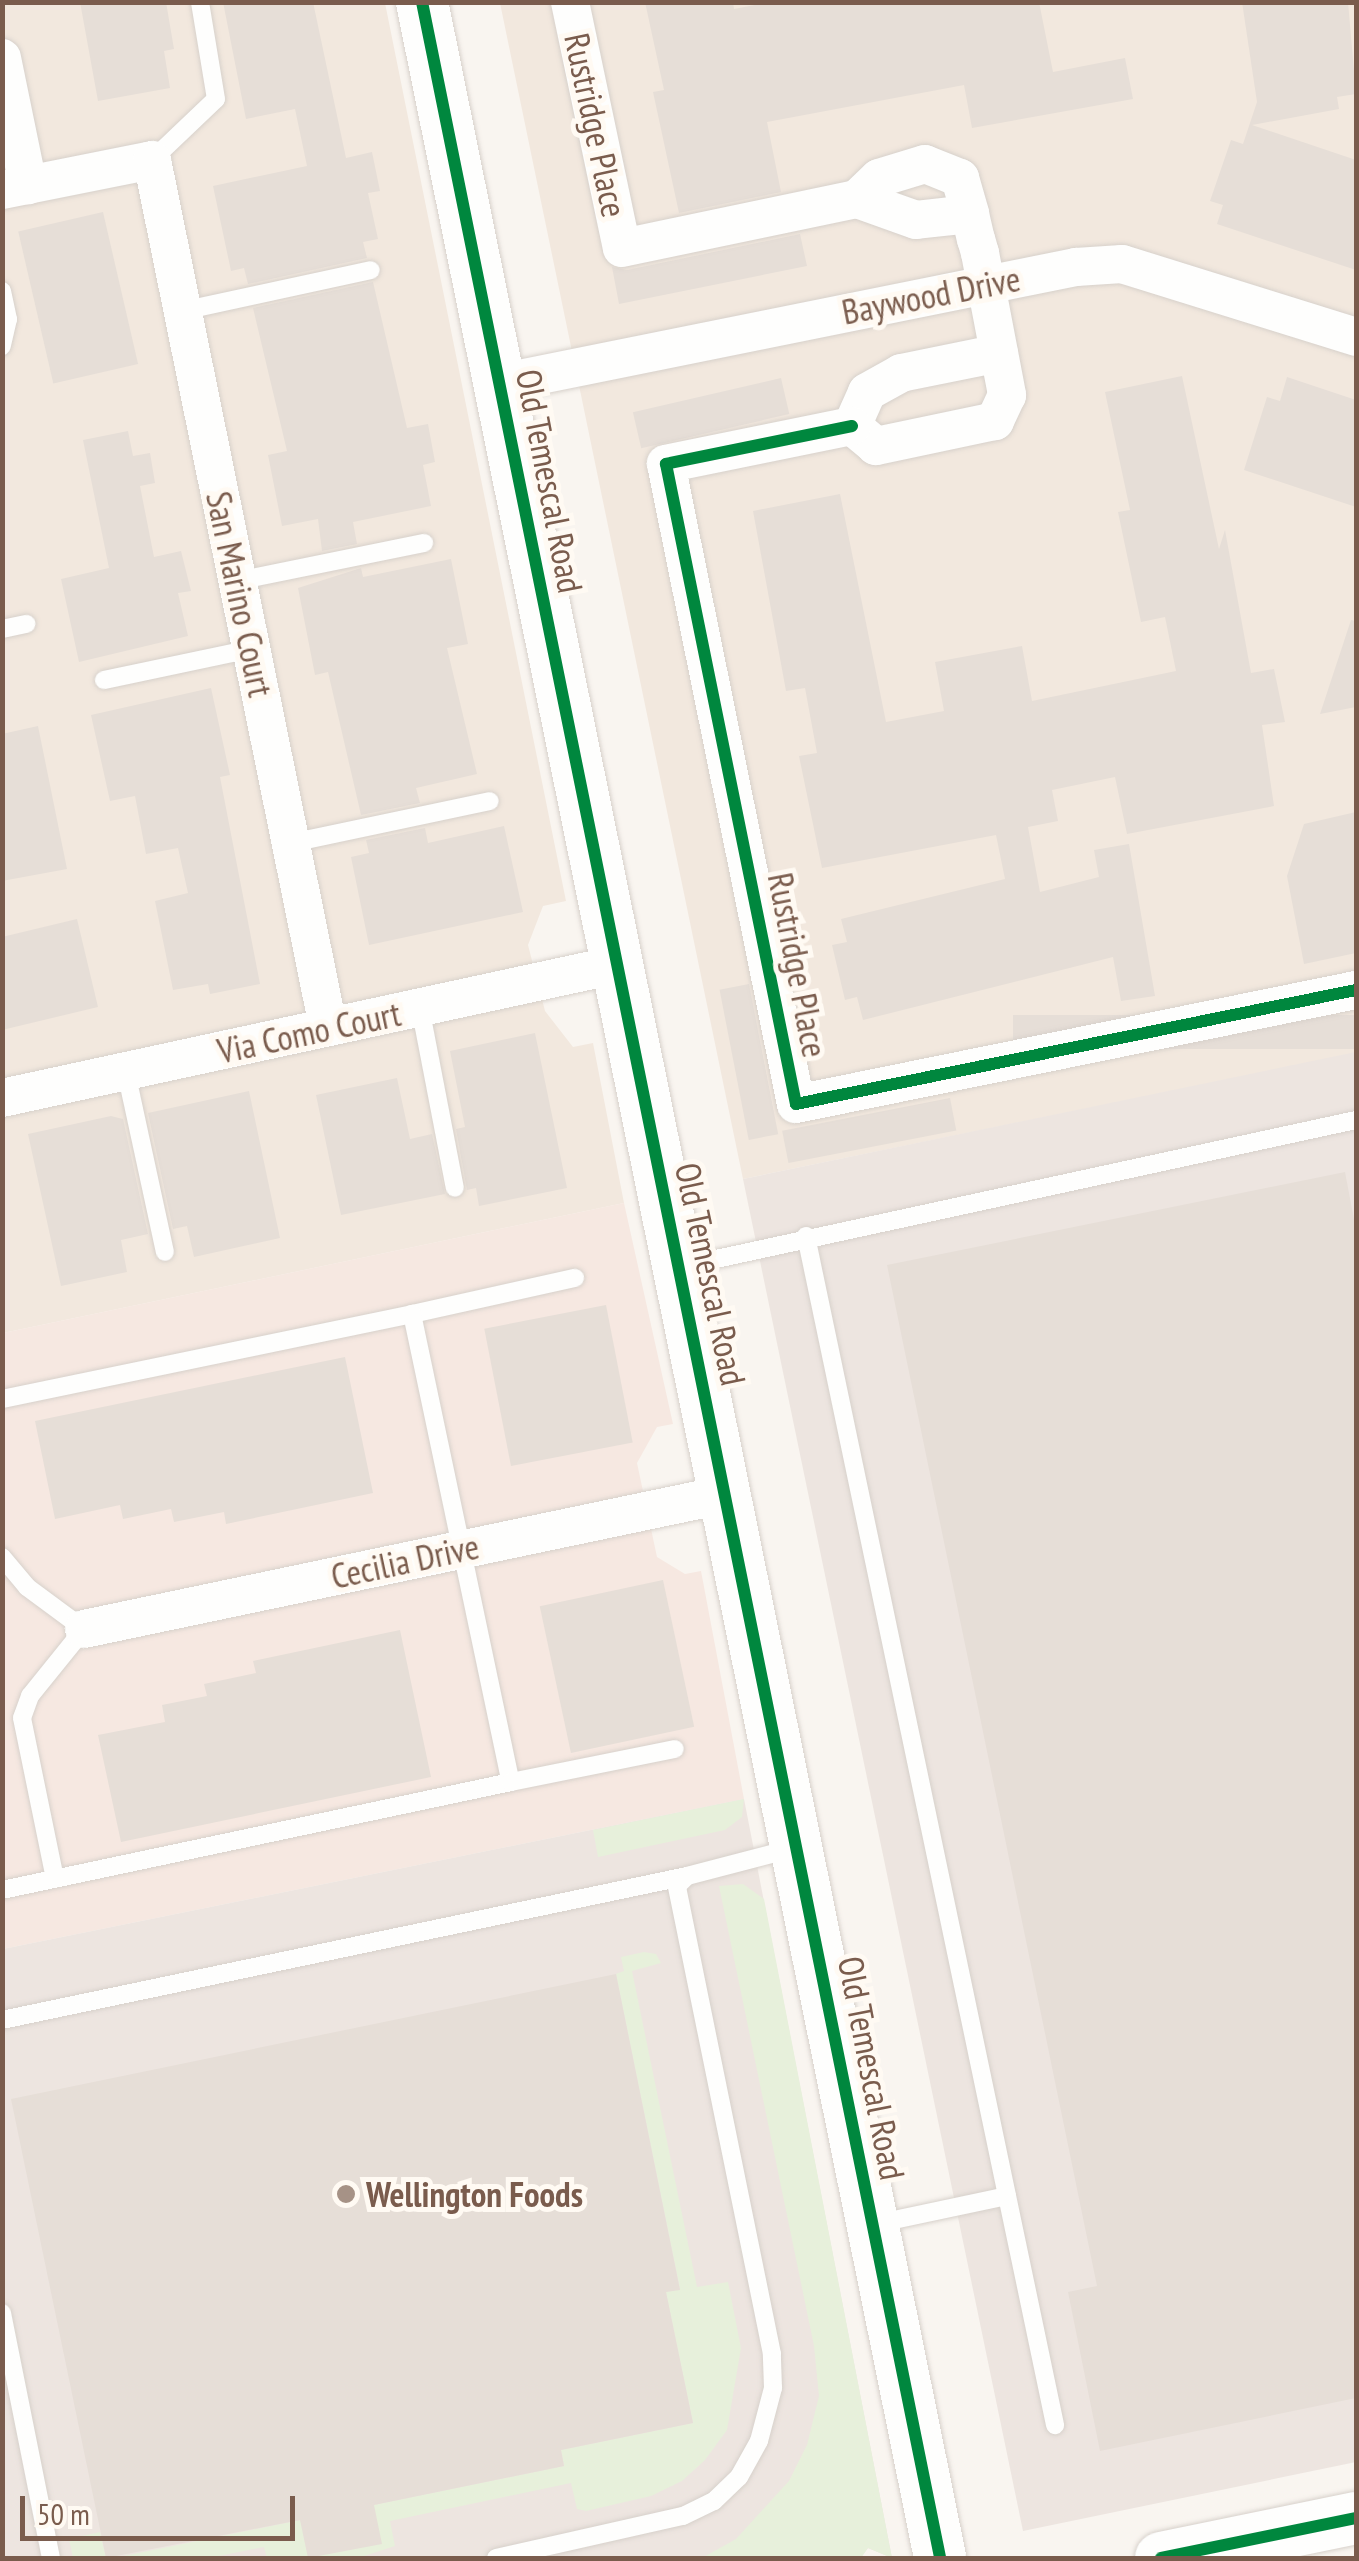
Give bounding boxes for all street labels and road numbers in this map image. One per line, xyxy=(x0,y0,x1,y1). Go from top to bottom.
street label: Rustridge Place xyxy=(556,29,636,221)
street label: Baywood Drive xyxy=(838,257,1024,333)
street label: Old Temescal Road xyxy=(508,365,592,597)
street label: San Marino Court xyxy=(198,488,282,700)
street label: Rustridge Place xyxy=(760,869,836,1061)
street label: Via Como Court xyxy=(214,992,404,1072)
street label: Old Temescal Road xyxy=(667,1158,755,1390)
street label: Cecilia Drive xyxy=(327,1525,483,1597)
street label: Old Temescal Road xyxy=(830,1952,914,2184)

